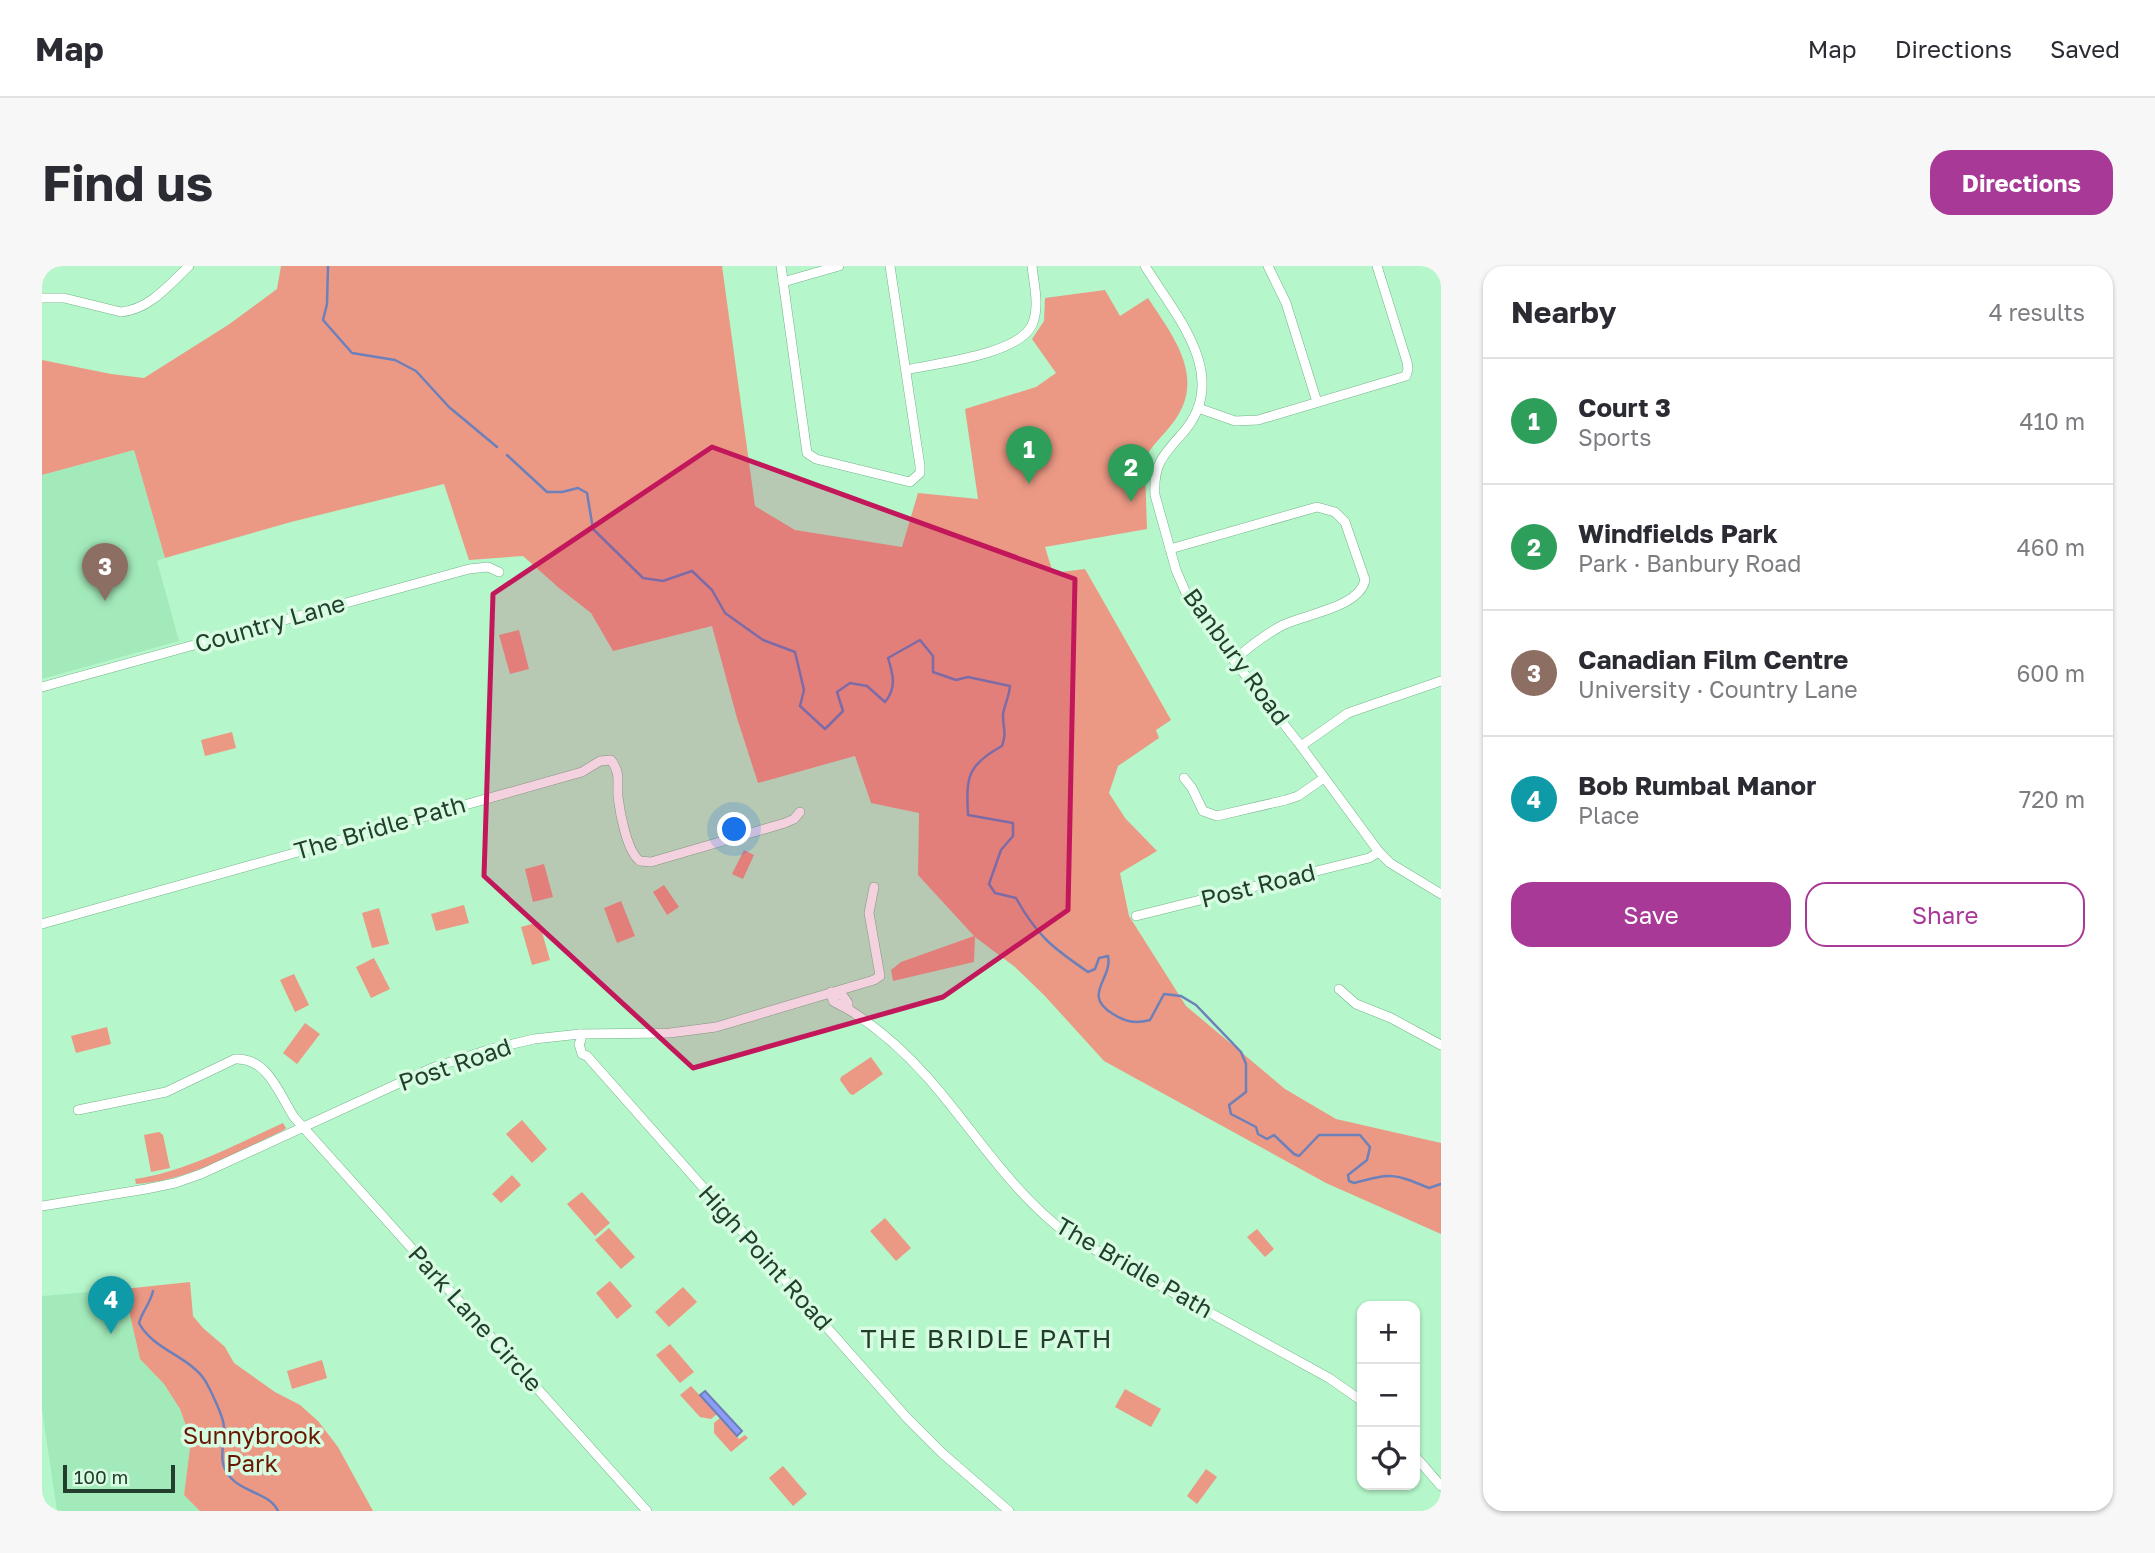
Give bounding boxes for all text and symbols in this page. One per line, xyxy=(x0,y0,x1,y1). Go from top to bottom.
text: Map xyxy=(35,29,104,68)
text: Map xyxy=(1808,34,1857,63)
text: Directions xyxy=(1895,34,2012,63)
text: Saved xyxy=(2050,34,2120,63)
button: Directions xyxy=(1930,150,2113,215)
text: Find us xyxy=(42,153,213,212)
text: Nearby xyxy=(1511,294,1616,330)
text: 4 results xyxy=(1989,298,2085,326)
text: Court 3 xyxy=(1578,392,1671,423)
text: 1 xyxy=(1528,407,1540,435)
text: 410 m xyxy=(2019,407,2085,435)
text: Sports xyxy=(1578,423,1652,451)
pin: 1 xyxy=(1006,426,1052,484)
pin: 2 xyxy=(1108,444,1154,502)
text: Windfields Park xyxy=(1578,518,1778,549)
text: 2 xyxy=(1527,533,1541,561)
text: 460 m xyxy=(2017,533,2085,561)
pin: 3 xyxy=(82,543,128,601)
text: Park · Banbury Road xyxy=(1578,549,1801,577)
street label: Banbury Road xyxy=(1178,582,1297,730)
street label: Country Lane xyxy=(191,587,348,658)
text: Canadian Film Centre xyxy=(1578,644,1848,675)
text: 3 xyxy=(1527,659,1541,687)
text: 600 m xyxy=(2016,659,2085,687)
text: University · Country Lane xyxy=(1578,675,1858,703)
text: Bob Rumbal Manor xyxy=(1578,770,1816,801)
text: 4 xyxy=(1527,785,1541,813)
text: 720 m xyxy=(2019,785,2085,813)
street label: The Bridle Path xyxy=(291,788,469,865)
text: Place xyxy=(1578,801,1639,829)
your location xyxy=(717,812,751,846)
street label: Post Road xyxy=(1197,856,1318,913)
button: Save xyxy=(1511,882,1791,947)
button: Share xyxy=(1805,882,2085,947)
street label: Post Road xyxy=(394,1031,515,1096)
street label: High Point Road xyxy=(693,1178,839,1336)
street label: The Bridle Path xyxy=(1051,1210,1219,1323)
street label: Park Lane Circle xyxy=(403,1239,549,1397)
pin: 4 xyxy=(88,1276,134,1334)
map controls xyxy=(1357,1301,1420,1490)
button: + xyxy=(1357,1301,1420,1364)
district label: THE BRIDLE PATH xyxy=(860,1323,1114,1354)
button: − xyxy=(1357,1364,1420,1427)
park label: Sunnybrook Park xyxy=(183,1420,321,1477)
button: locate xyxy=(1357,1427,1420,1490)
scale bar xyxy=(63,1462,175,1494)
text: 100 m xyxy=(74,1465,128,1488)

